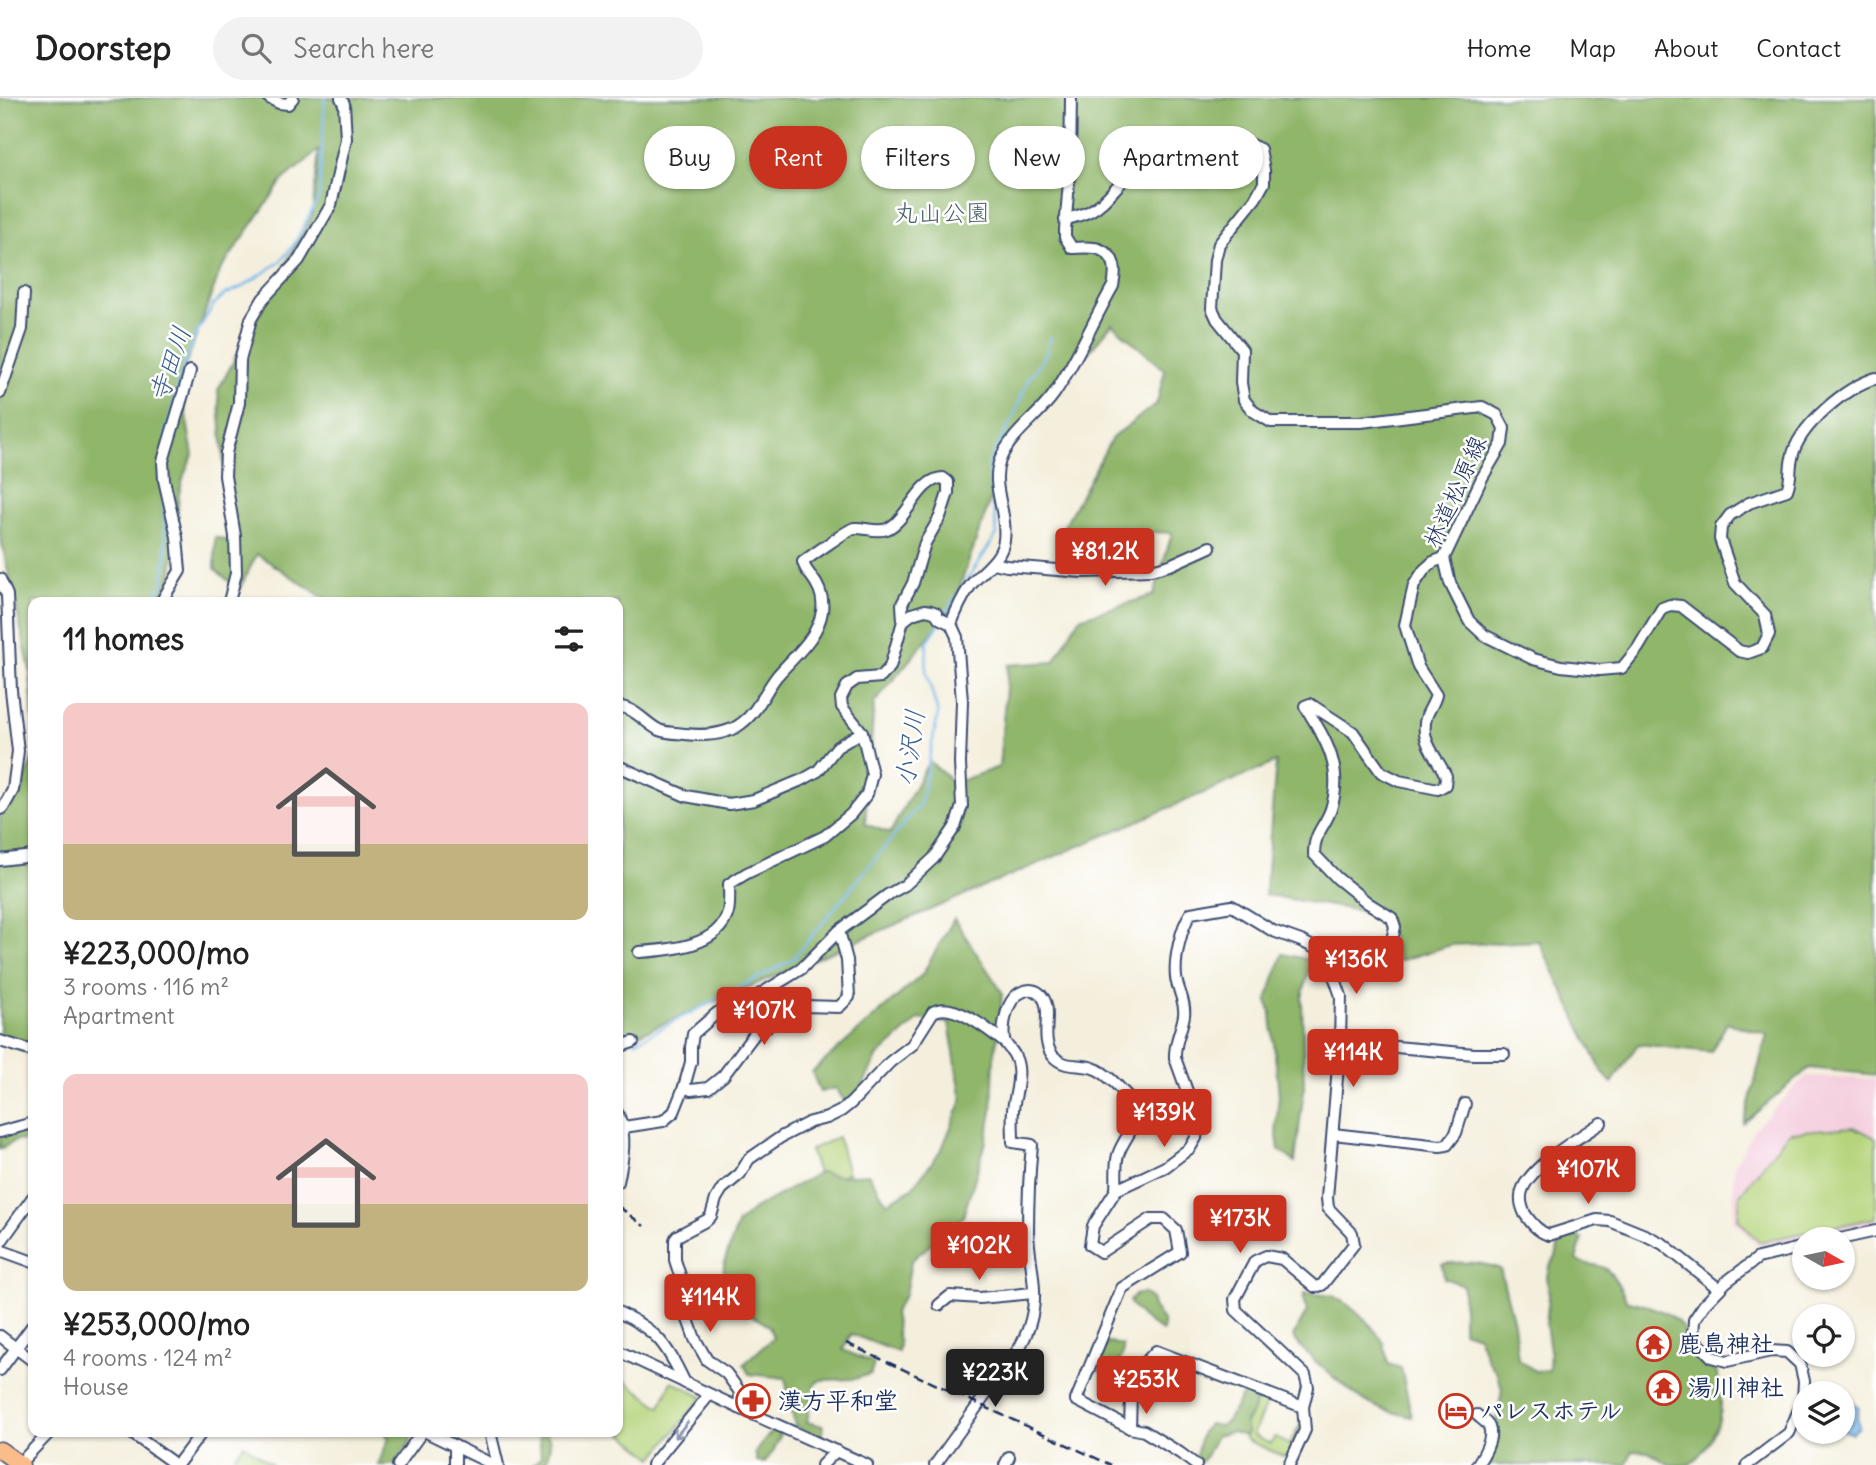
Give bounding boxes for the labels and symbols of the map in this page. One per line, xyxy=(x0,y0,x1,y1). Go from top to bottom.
park label: 丸山公園 xyxy=(894,197,990,227)
water label: 寺田川 xyxy=(141,322,198,406)
street label: 林道松原線 xyxy=(1416,431,1492,553)
pin: ¥81.2K xyxy=(1048,528,1162,588)
water label: 小沢川 xyxy=(888,707,931,789)
pin: ¥136K xyxy=(1307,936,1405,996)
pin: ¥107K xyxy=(715,988,813,1047)
pin: ¥114K xyxy=(1304,1030,1402,1089)
pin: ¥139K xyxy=(1115,1090,1213,1149)
pin: ¥107K xyxy=(1539,1146,1637,1206)
pin: ¥173K xyxy=(1191,1196,1289,1255)
pin: ¥102K xyxy=(930,1222,1028,1282)
north arrow xyxy=(1792,1227,1855,1290)
pin: ¥114K xyxy=(661,1274,759,1334)
temple icon: 鹿島神社 xyxy=(1635,1325,1673,1363)
place label: 鹿島神社 xyxy=(1678,1328,1774,1358)
pin: ¥223K xyxy=(946,1350,1044,1409)
pin: ¥253K xyxy=(1097,1356,1195,1416)
temple icon: 湯川神社 xyxy=(1645,1369,1683,1407)
place label: 湯川神社 xyxy=(1688,1372,1784,1402)
pharmacy icon: 漢方平和堂 xyxy=(734,1382,772,1420)
place label: 漢方平和堂 xyxy=(778,1385,898,1415)
hotel icon: パレスホテル xyxy=(1437,1392,1475,1430)
place label: パレスホテル xyxy=(1480,1395,1623,1425)
one-way arrow xyxy=(673,1420,689,1438)

